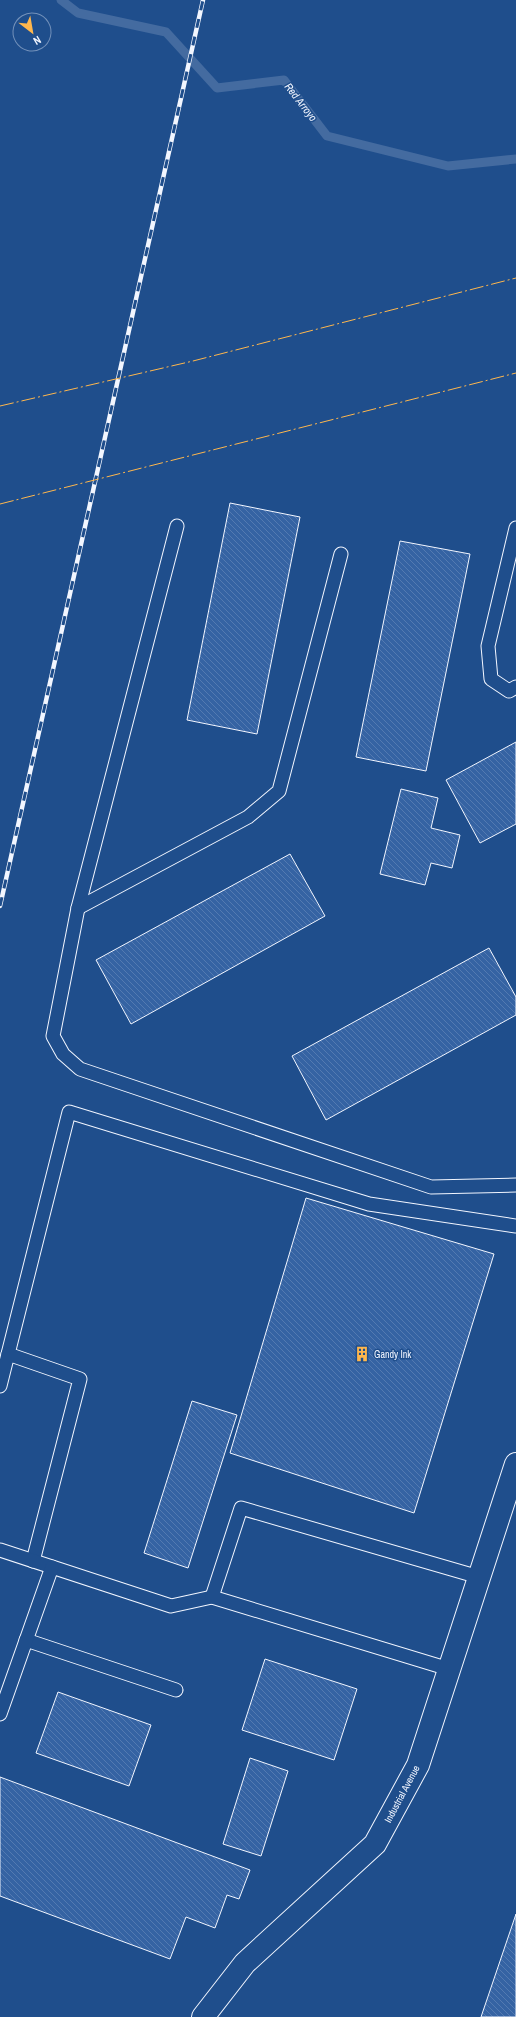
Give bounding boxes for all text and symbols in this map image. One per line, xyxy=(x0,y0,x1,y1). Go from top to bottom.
north arrow xyxy=(12,12,52,52)
text: N xyxy=(31,33,44,48)
water label: Red Arroyo xyxy=(282,80,320,124)
building icon: Gandy Ink xyxy=(353,1345,371,1363)
place label: Gandy Ink xyxy=(374,1348,412,1361)
street label: Industrial Avenue xyxy=(381,1763,423,1825)

